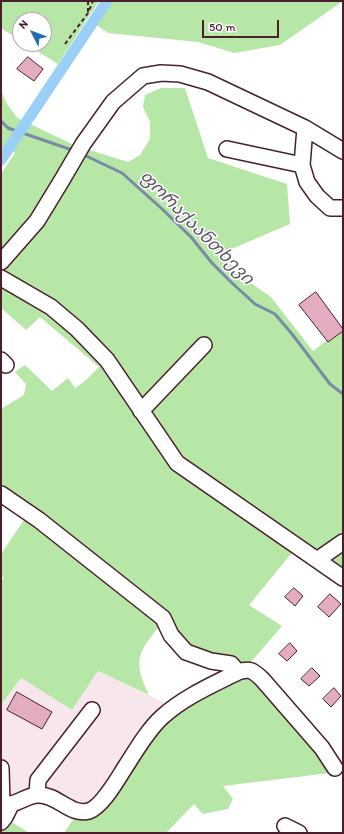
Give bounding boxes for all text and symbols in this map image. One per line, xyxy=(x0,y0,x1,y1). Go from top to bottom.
north arrow xyxy=(12,12,52,52)
scale bar xyxy=(204,12,281,38)
text: N xyxy=(16,17,31,31)
text: 50 m xyxy=(209,20,235,34)
water label: ფორაქაანთხევი xyxy=(134,166,258,290)

